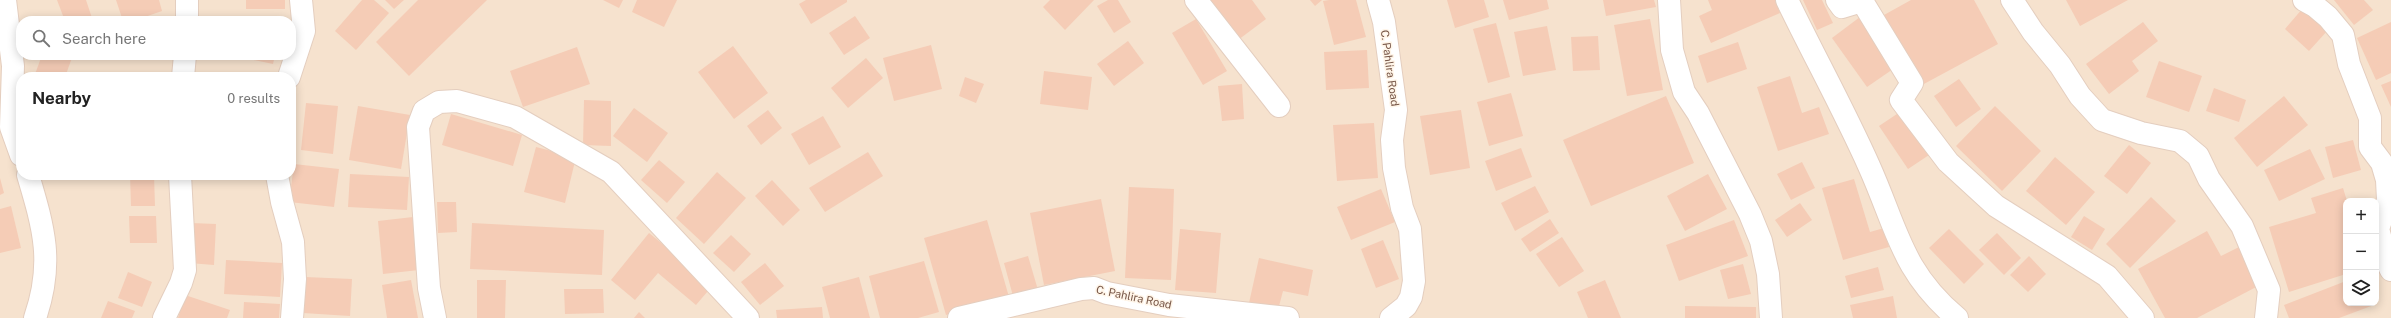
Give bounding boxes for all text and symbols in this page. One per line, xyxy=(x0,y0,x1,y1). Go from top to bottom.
search box xyxy=(16,16,296,60)
icon: search xyxy=(30,27,52,49)
street label: C. Pahlira Road xyxy=(1379,29,1401,107)
text: Search here xyxy=(62,30,146,47)
text: Nearby xyxy=(32,88,91,108)
text: 0 results xyxy=(227,91,280,106)
map controls xyxy=(2343,198,2379,306)
button: + xyxy=(2343,198,2379,234)
button: − xyxy=(2343,234,2379,270)
button: layers xyxy=(2343,270,2379,306)
street label: C. Pahlira Road xyxy=(1095,283,1173,311)

